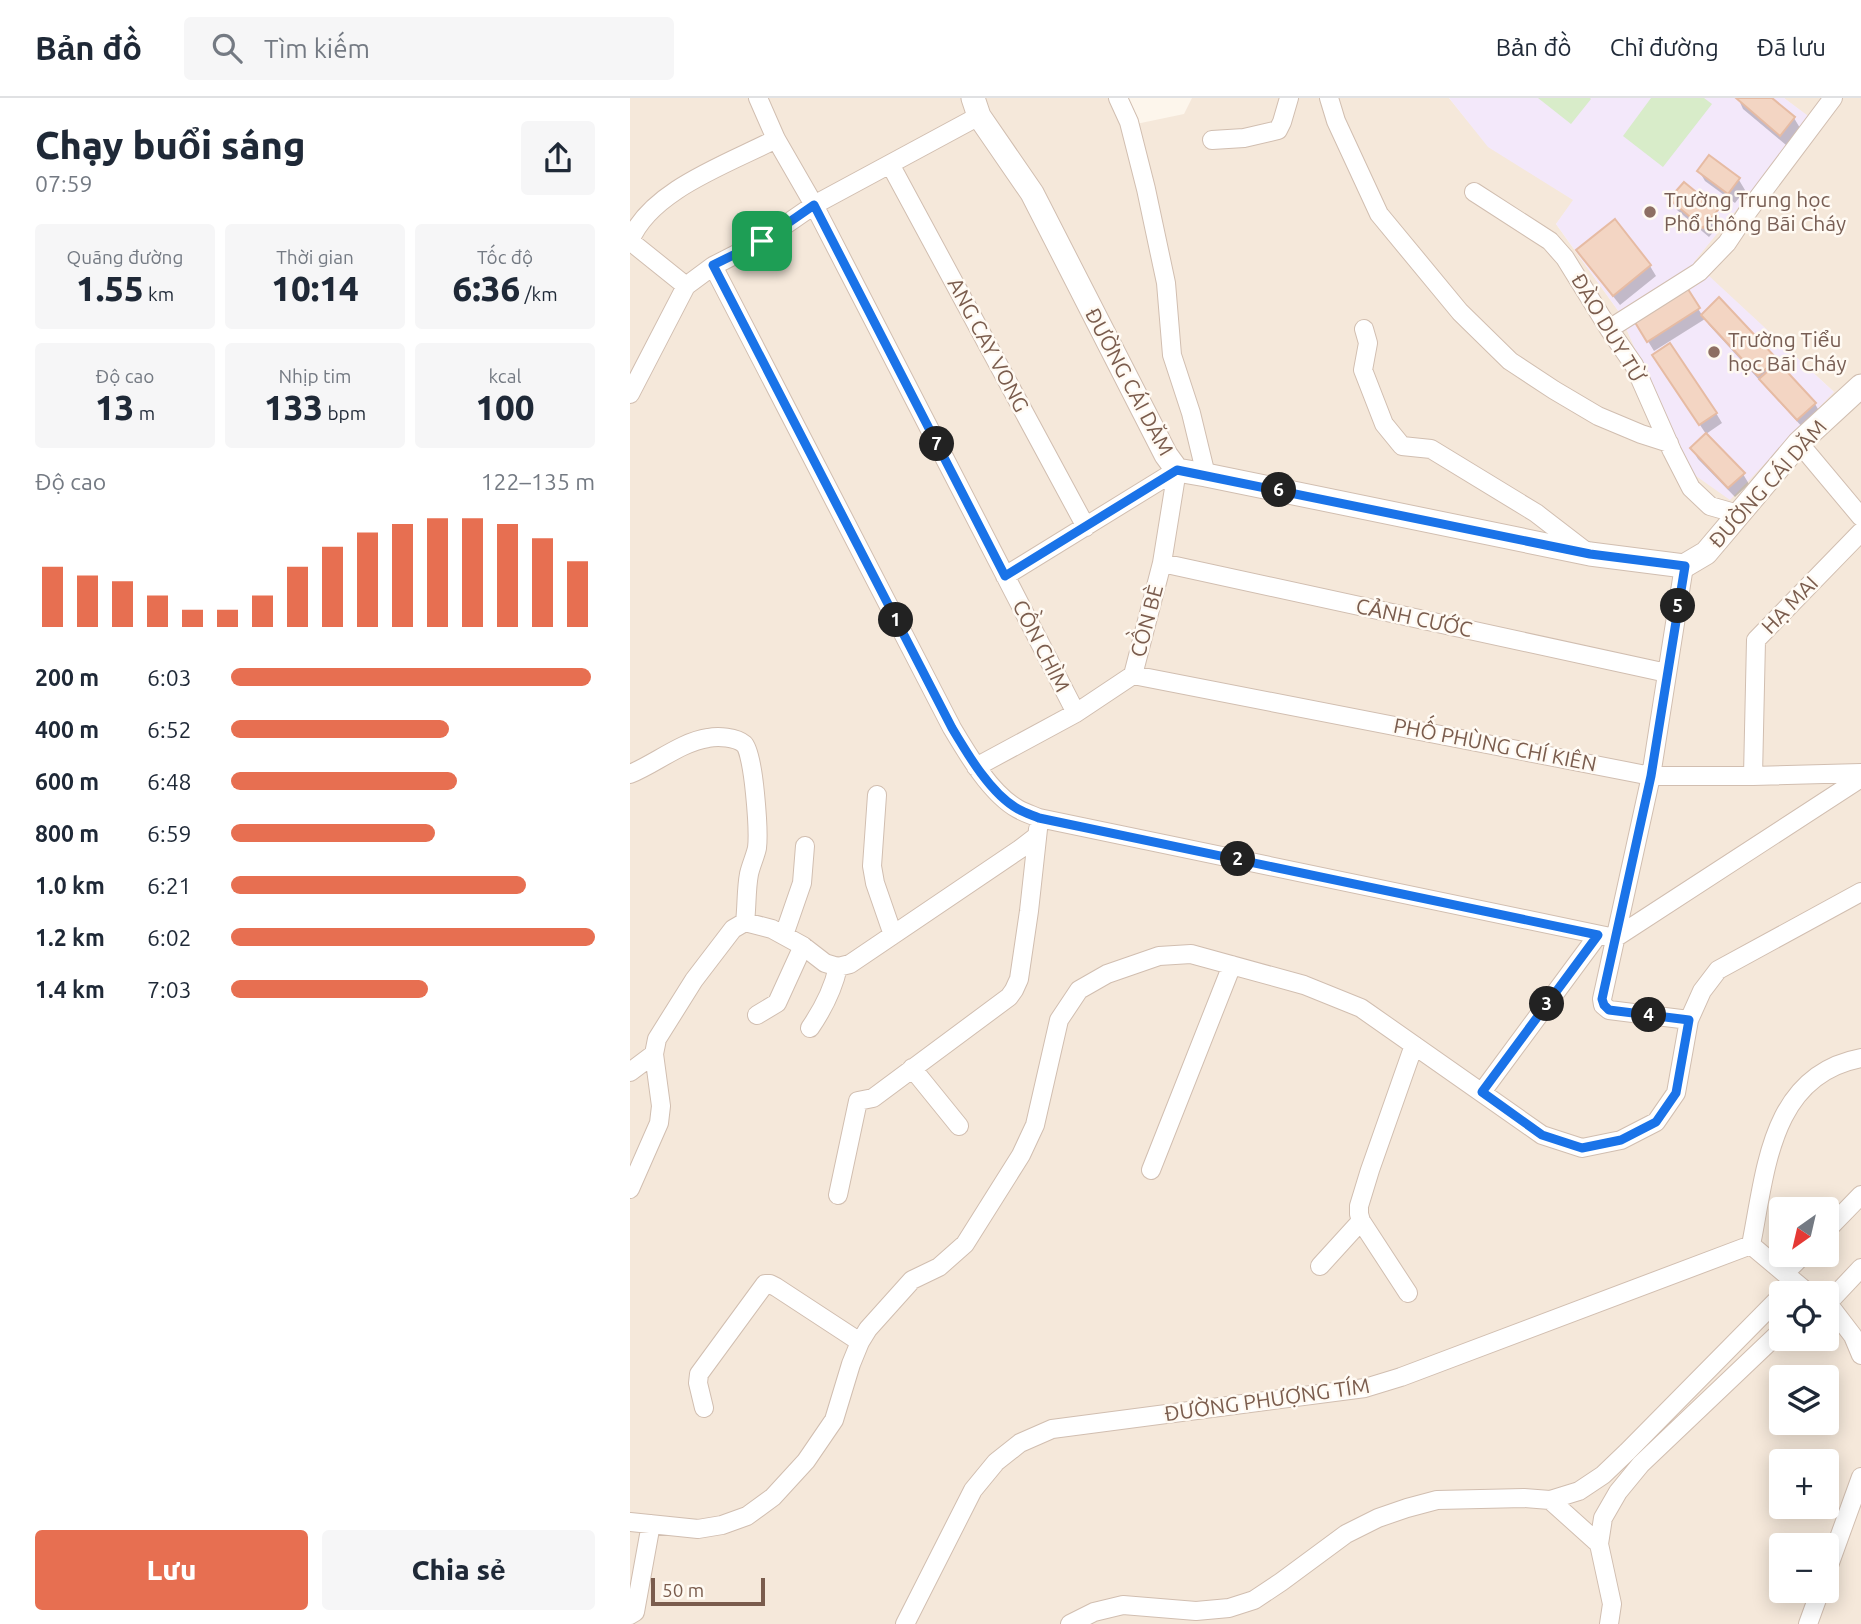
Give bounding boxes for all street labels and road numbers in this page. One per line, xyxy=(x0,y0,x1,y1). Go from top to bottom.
street label: ĐÀO DUY TỪ xyxy=(1567,269,1652,387)
street label: ANG CAY VONG xyxy=(944,273,1034,416)
street label: ĐƯỜNG CÁI DĂM xyxy=(1081,303,1179,459)
street label: ĐƯỜNG CÁI DĂM xyxy=(1703,414,1831,552)
street label: HẠ MAI xyxy=(1756,571,1822,638)
street label: CỒN BÈ xyxy=(1120,581,1167,660)
street label: CẢNH CƯỚC xyxy=(1354,592,1475,641)
street label: CỒN CHÌM xyxy=(1009,593,1080,695)
street label: PHỐ PHÙNG CHÍ KIÊN xyxy=(1392,707,1600,775)
street label: ĐƯỜNG PHƯỢNG TÍM xyxy=(1163,1372,1371,1425)

